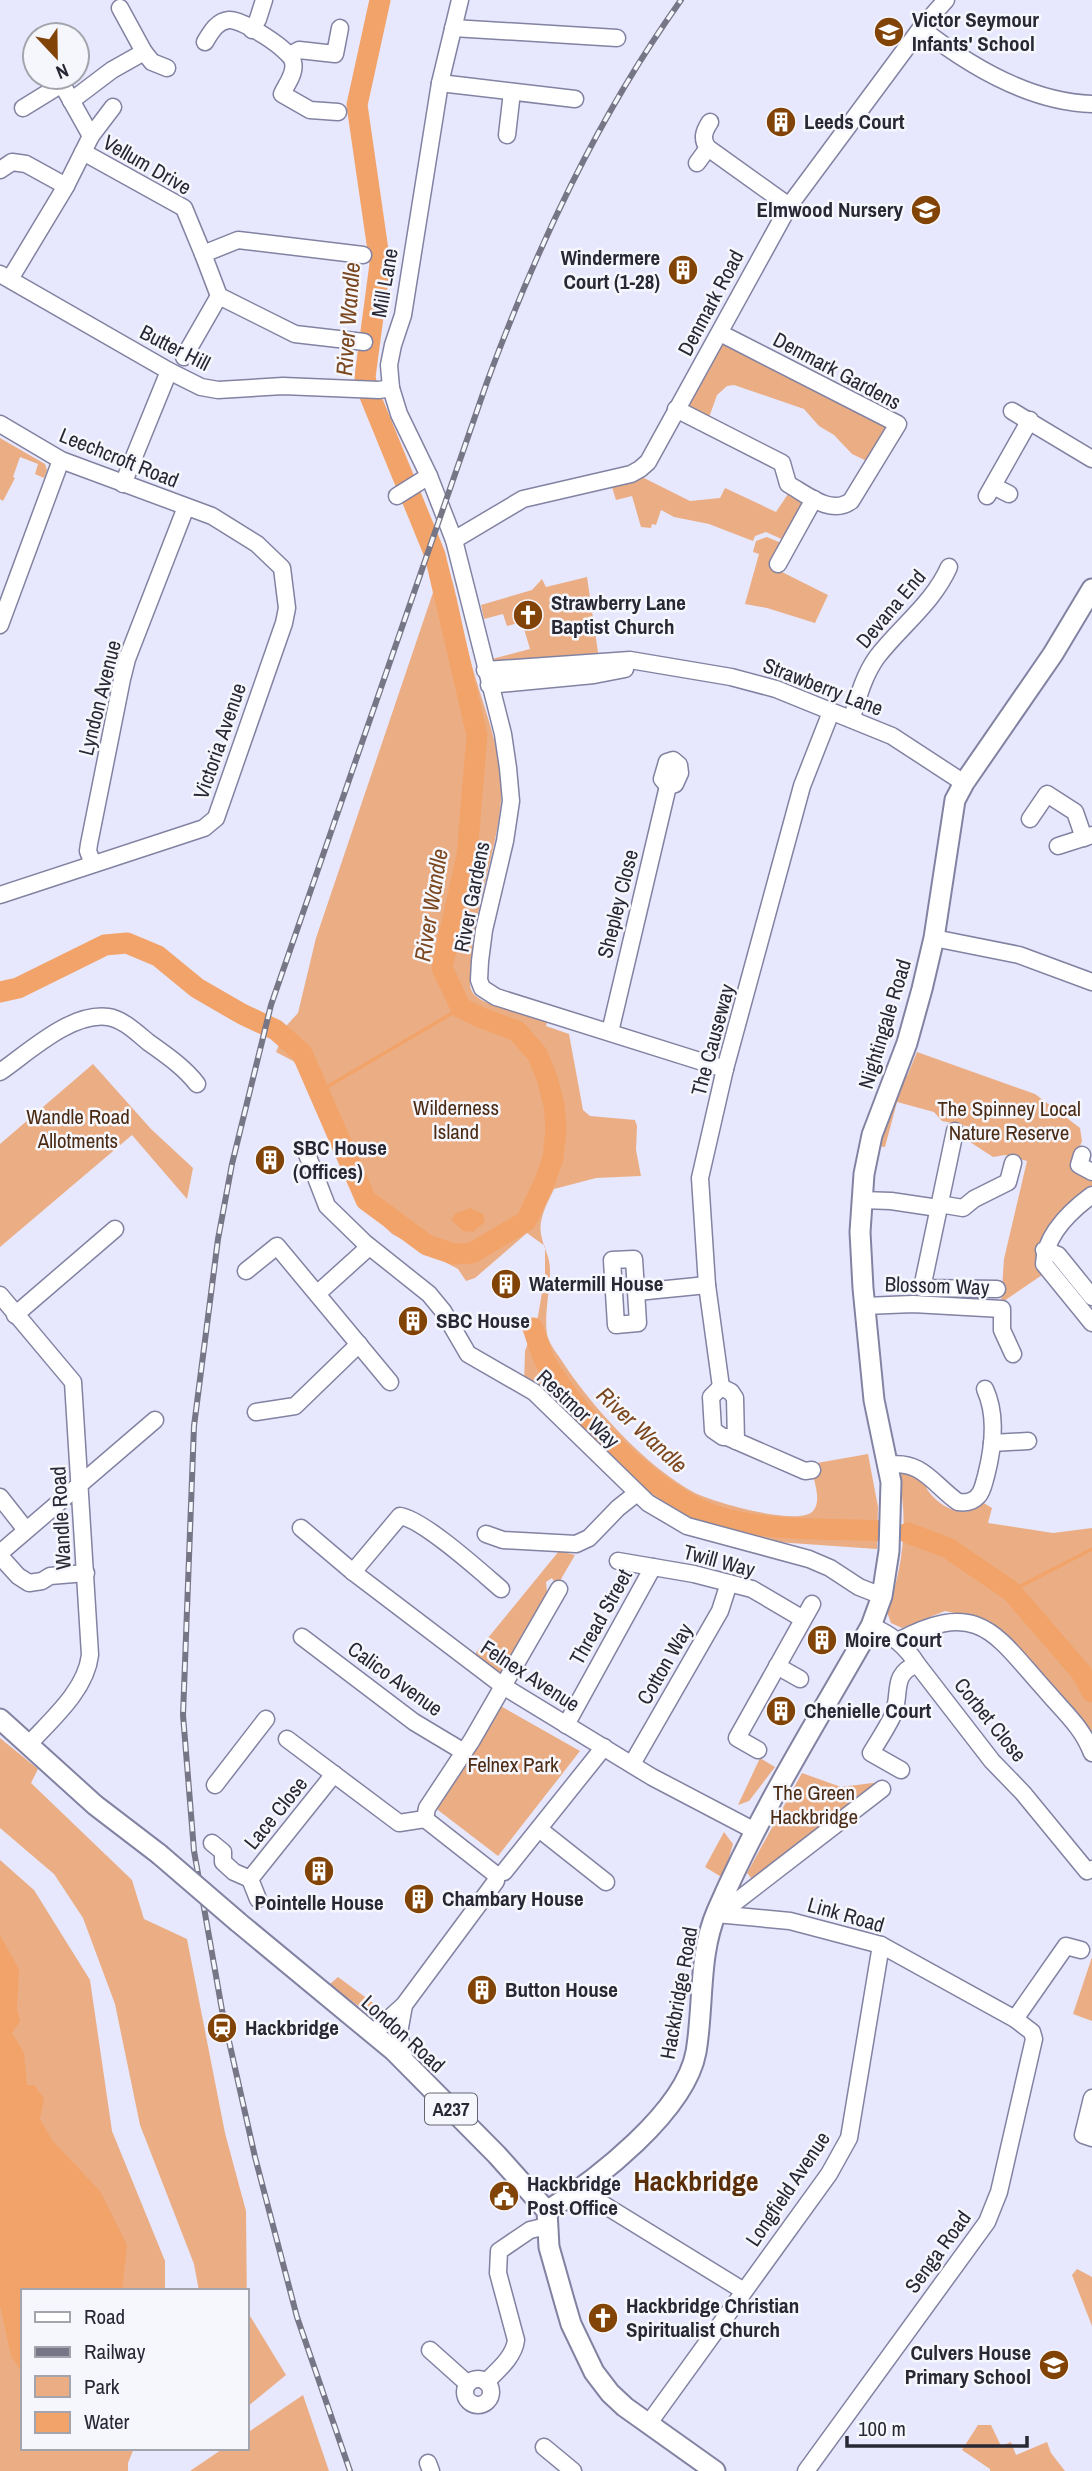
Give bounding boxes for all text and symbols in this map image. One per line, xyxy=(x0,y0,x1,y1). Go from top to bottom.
place label: Victor Seymour Infants' School xyxy=(912,5,1039,58)
school or university icon: Victor Seymour Infants' School xyxy=(872,15,906,49)
north arrow xyxy=(21,21,91,91)
text: N xyxy=(52,58,72,86)
building icon: Leeds Court xyxy=(764,105,798,139)
place label: Leeds Court xyxy=(804,107,905,136)
street label: Vellum Drive xyxy=(98,128,197,202)
school or university icon: Elmwood Nursery xyxy=(909,193,943,227)
place label: Elmwood Nursery xyxy=(757,195,903,224)
place label: Windermere Court (1-28) xyxy=(561,243,660,296)
street label: Denmark Road xyxy=(671,245,751,361)
street label: Mill Lane xyxy=(364,246,405,320)
building icon: Windermere Court (1-28) xyxy=(666,253,700,287)
water label: River Wandle xyxy=(328,261,367,377)
street label: Butter Hill xyxy=(135,317,215,378)
street label: Denmark Gardens xyxy=(768,325,906,416)
street label: Leechcroft Road xyxy=(55,420,183,495)
street label: Devana End xyxy=(849,563,932,654)
place label: Strawberry Lane Baptist Church xyxy=(551,588,686,641)
church icon: Strawberry Lane Baptist Church xyxy=(511,598,545,632)
street label: Lyndon Avenue xyxy=(71,637,128,759)
street label: Strawberry Lane xyxy=(759,650,887,723)
street label: Victoria Avenue xyxy=(186,679,253,803)
street label: River Gardens xyxy=(447,839,496,955)
water label: River Wandle xyxy=(406,846,455,964)
street label: Shepley Close xyxy=(590,847,645,961)
street label: Nightingale Road xyxy=(851,956,918,1092)
street label: The Causeway xyxy=(684,980,741,1099)
park label: Wilderness Island xyxy=(413,1093,499,1146)
park label: The Spinney Local Nature Reserve xyxy=(937,1094,1081,1147)
park label: Wandle Road Allotments xyxy=(26,1102,130,1155)
place label: SBC House (Offices) xyxy=(293,1133,387,1186)
building icon: SBC House (Offices) xyxy=(253,1143,287,1177)
building icon: Watermill House xyxy=(489,1267,523,1301)
place label: Watermill House xyxy=(529,1269,663,1298)
street label: Blossom Way xyxy=(884,1269,990,1302)
building icon: SBC House xyxy=(396,1304,430,1338)
place label: SBC House xyxy=(436,1306,530,1335)
street label: Restmor Way xyxy=(531,1363,626,1455)
water label: River Wandle xyxy=(590,1379,695,1480)
street label: Wandle Road xyxy=(43,1465,78,1571)
street label: Twill Way xyxy=(680,1537,759,1584)
street label: Thread Street xyxy=(562,1563,639,1670)
street label: Cotton Way xyxy=(630,1617,700,1710)
building icon: Moire Court xyxy=(805,1623,839,1657)
place label: Moire Court xyxy=(845,1625,942,1654)
street label: Felnex Avenue xyxy=(475,1633,585,1718)
street label: Calico Avenue xyxy=(342,1634,449,1723)
street label: Corbet Close xyxy=(947,1672,1033,1768)
building icon: Chenielle Court xyxy=(764,1694,798,1728)
place label: Chenielle Court xyxy=(804,1696,932,1725)
park label: Felnex Park xyxy=(467,1750,559,1779)
street label: Lace Close xyxy=(237,1770,314,1855)
park label: The Green Hackbridge xyxy=(770,1778,858,1831)
building icon: Pointelle House xyxy=(302,1854,336,1888)
building icon: Chambary House xyxy=(402,1882,436,1916)
place label: Chambary House xyxy=(442,1884,584,1913)
place label: Pointelle House xyxy=(254,1888,384,1917)
street label: Link Road xyxy=(804,1890,888,1939)
street label: Hackbridge Road xyxy=(653,1924,704,2061)
building icon: Button House xyxy=(465,1973,499,2007)
place label: Button House xyxy=(505,1975,618,2004)
street label: London Road xyxy=(355,1988,451,2079)
station icon: Hackbridge xyxy=(205,2011,239,2045)
place label: Hackbridge xyxy=(245,2013,339,2042)
road number: A237 xyxy=(425,2094,477,2124)
street label: Longfield Avenue xyxy=(738,2126,837,2252)
district label: Hackbridge xyxy=(633,2162,759,2200)
place label: Hackbridge Post Office xyxy=(527,2169,621,2222)
public building icon: Hackbridge Post Office xyxy=(487,2179,521,2213)
street label: Senga Road xyxy=(898,2204,977,2299)
legend xyxy=(21,2289,248,2450)
place label: Hackbridge Christian Spiritualist Church xyxy=(626,2291,799,2344)
church icon: Hackbridge Christian Spiritualist Church xyxy=(586,2301,620,2335)
text: Road xyxy=(84,2302,125,2331)
text: Railway xyxy=(84,2337,146,2366)
place label: Culvers House Primary School xyxy=(905,2338,1031,2391)
school or university icon: Culvers House Primary School xyxy=(1037,2348,1071,2382)
text: Park xyxy=(84,2372,120,2401)
scale bar xyxy=(847,2404,1027,2448)
text: Water xyxy=(84,2407,130,2436)
text: 100 m xyxy=(858,2414,906,2443)

